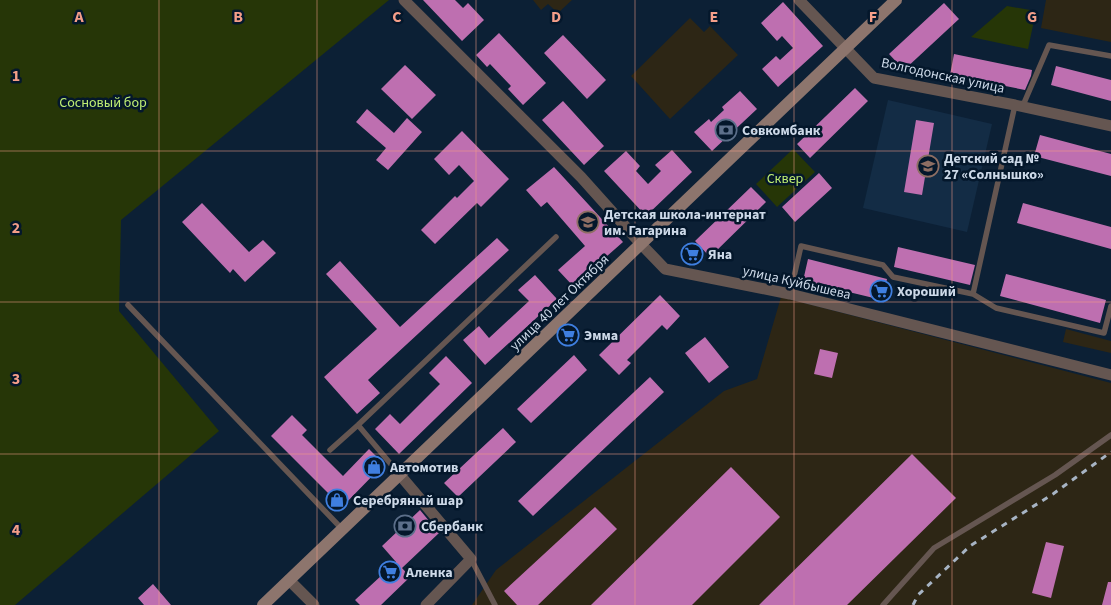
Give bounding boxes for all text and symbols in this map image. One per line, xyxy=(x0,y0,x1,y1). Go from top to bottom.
text: A xyxy=(73,6,84,28)
text: B xyxy=(233,6,243,28)
text: C xyxy=(392,6,402,28)
text: D xyxy=(551,6,561,28)
text: E xyxy=(710,6,718,28)
text: F xyxy=(869,6,877,28)
text: G xyxy=(1027,6,1037,28)
street label: Волгодонская улица xyxy=(879,53,1006,99)
text: 1 xyxy=(12,65,20,87)
park label: Сосновый бор xyxy=(59,93,147,113)
bank icon: Совкомбанк xyxy=(714,118,738,142)
place label: Совкомбанк xyxy=(742,121,821,141)
place label: Детский сад № 27 «Солнышко» xyxy=(944,149,1044,185)
school or university icon: Детский сад № 27 «Солнышко» xyxy=(916,154,940,178)
park label: Сквер xyxy=(767,169,804,189)
place label: Детская школа-интернат им. Гагарина xyxy=(604,205,766,241)
school or university icon: Детская школа-интернат им. Гагарина xyxy=(576,210,600,234)
text: 2 xyxy=(12,217,20,239)
supermarket icon: Яна xyxy=(680,242,704,266)
place label: Яна xyxy=(708,245,732,265)
street label: улица 40 лет Октября xyxy=(505,250,614,356)
street label: улица Куйбышева xyxy=(741,261,853,305)
supermarket icon: Хороший xyxy=(869,279,893,303)
place label: Хороший xyxy=(897,282,956,302)
supermarket icon: Эмма xyxy=(556,323,580,347)
place label: Эмма xyxy=(584,326,618,346)
text: 3 xyxy=(12,368,20,390)
shop icon: Автомотив xyxy=(362,455,386,479)
place label: Автомотив xyxy=(389,458,459,478)
shop icon: Серебряный шар xyxy=(325,488,349,512)
place label: Серебряный шар xyxy=(353,491,463,511)
bank icon: Сбербанк xyxy=(393,514,417,538)
place label: Сбербанк xyxy=(421,517,483,537)
text: 4 xyxy=(12,519,21,541)
supermarket icon: Аленка xyxy=(378,560,402,584)
place label: Аленка xyxy=(405,563,453,583)

